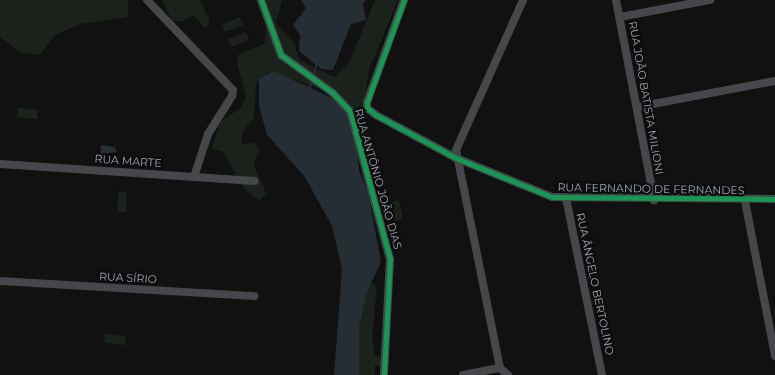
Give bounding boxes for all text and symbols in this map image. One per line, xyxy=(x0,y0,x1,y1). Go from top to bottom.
street label: RUA JOÃO BATISTA MILIONI xyxy=(626,20,666,176)
street label: RUA ANTÔNIO JOÃO DIAS xyxy=(352,107,404,251)
street label: RUA MARTE xyxy=(94,152,162,170)
street label: RUA FERNANDO DE FERNANDES xyxy=(557,181,745,197)
street label: RUA ÂNGELO BERTOLINO xyxy=(573,212,617,356)
street label: RUA SÍRIO xyxy=(99,270,157,286)

